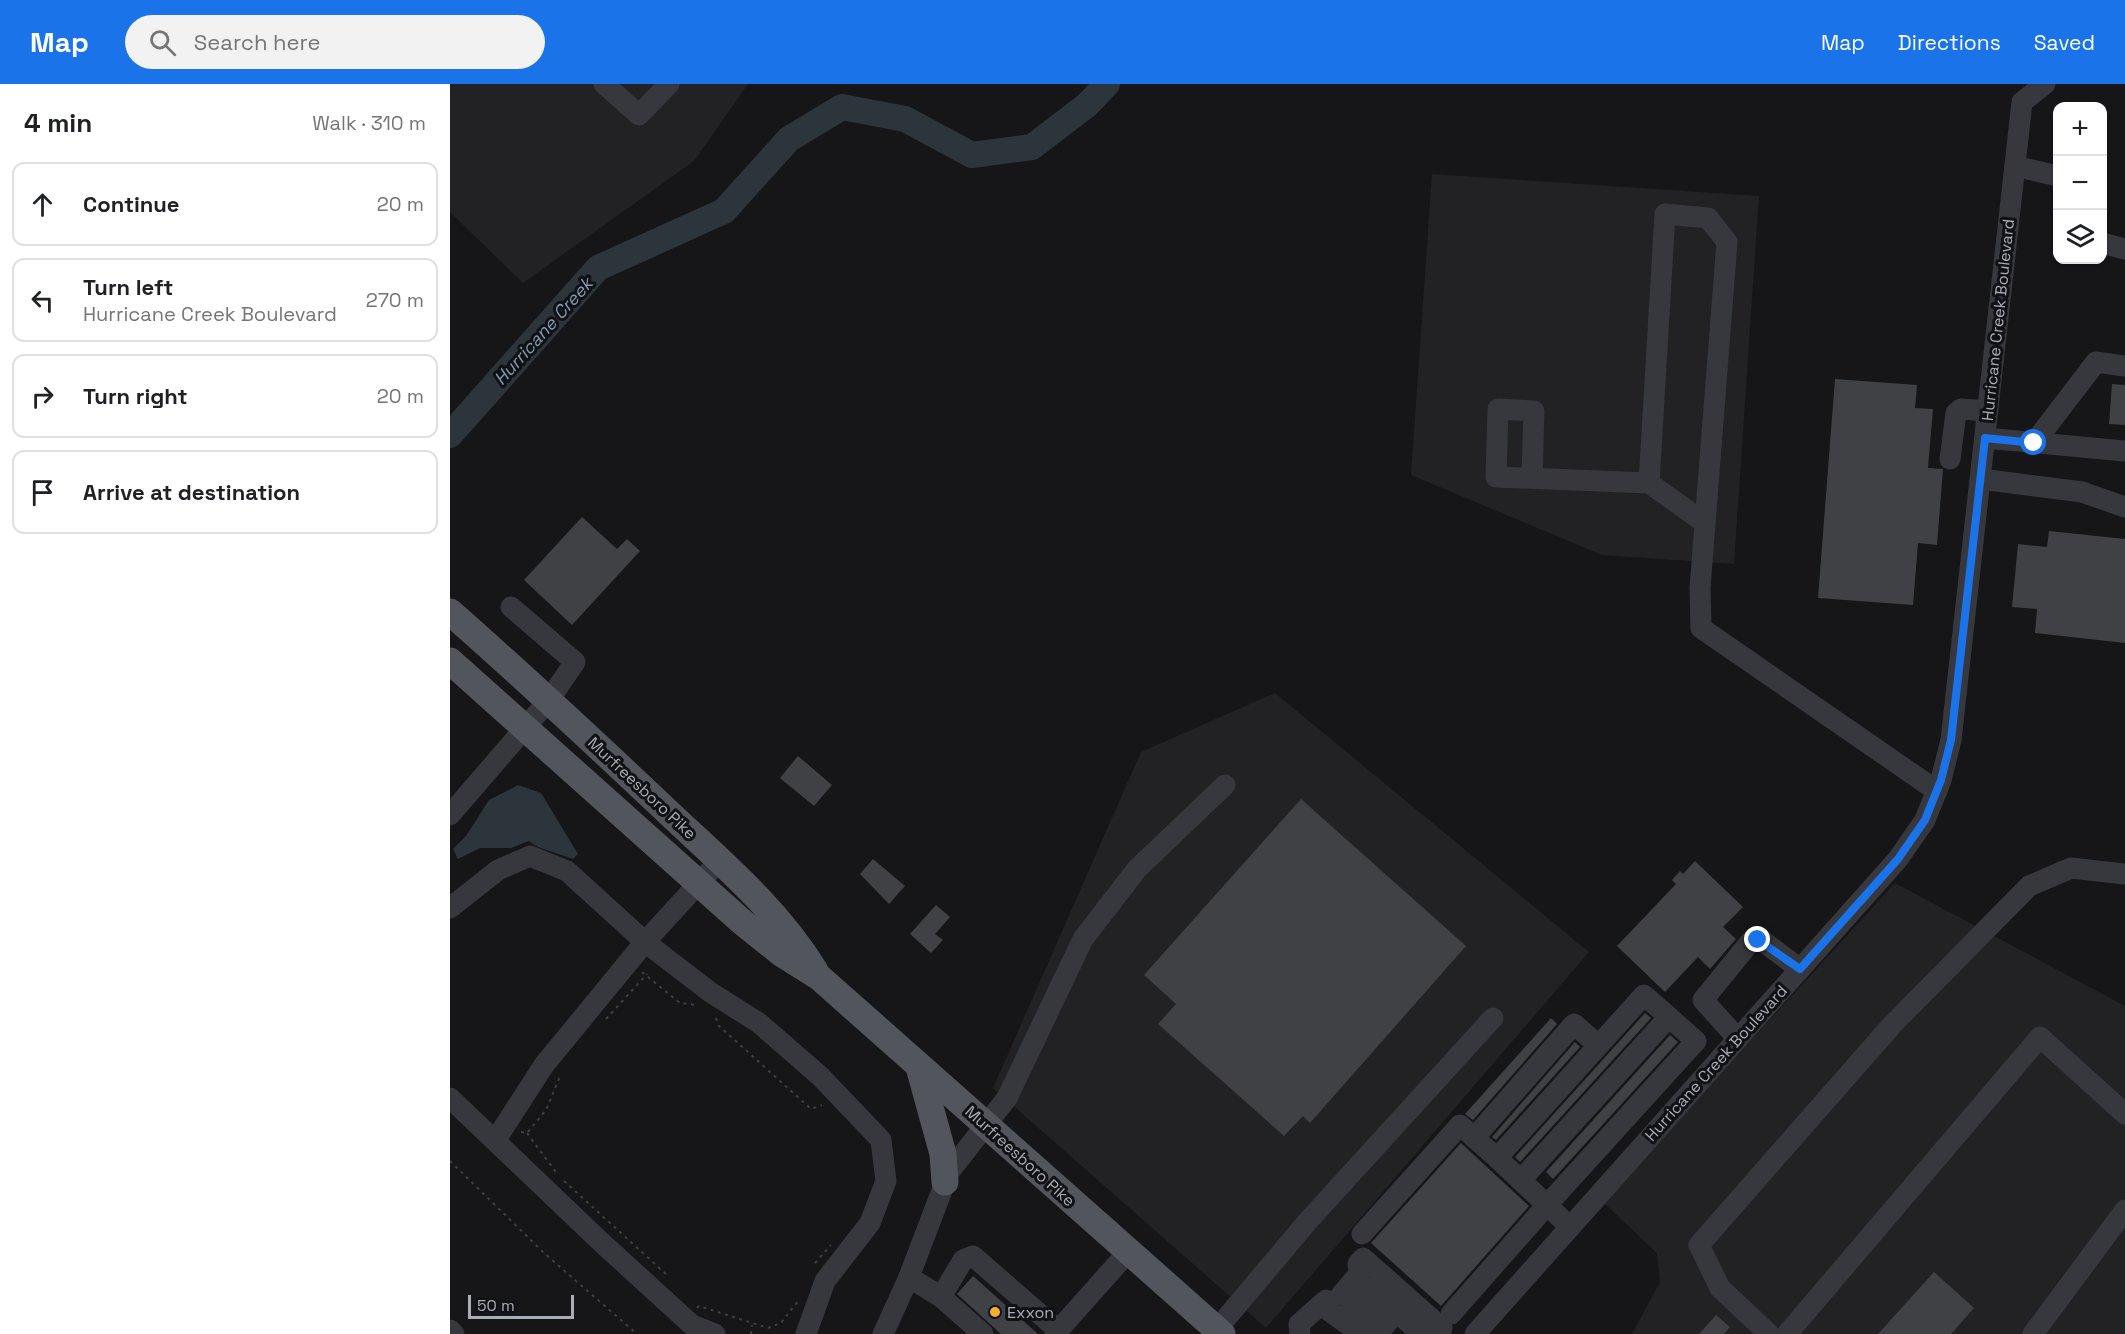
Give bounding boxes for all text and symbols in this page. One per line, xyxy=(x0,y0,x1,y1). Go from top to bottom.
search box xyxy=(125,15,545,69)
text: Map xyxy=(30,24,89,60)
icon: search xyxy=(146,26,179,59)
text: Search here xyxy=(194,28,321,56)
text: Map xyxy=(1821,29,1865,56)
text: Directions xyxy=(1898,29,2001,56)
text: Saved xyxy=(2034,29,2095,56)
map controls xyxy=(2053,102,2107,264)
button: + xyxy=(2053,102,2107,156)
text: 4 min xyxy=(24,106,92,140)
text: Walk · 310 m xyxy=(312,110,426,136)
button: − xyxy=(2053,156,2107,210)
icon: ahead xyxy=(26,188,59,221)
text: Continue xyxy=(83,190,179,218)
text: 20 m xyxy=(377,191,424,217)
button: layers xyxy=(2053,210,2107,264)
street label: Hurricane Creek Boulevard xyxy=(1977,218,2019,422)
water label: Hurricane Creek xyxy=(489,271,599,390)
text: Turn left xyxy=(83,273,173,301)
icon: left xyxy=(26,284,59,317)
text: 270 m xyxy=(366,287,424,313)
text: Hurricane Creek Boulevard xyxy=(83,301,337,327)
icon: right xyxy=(26,380,59,413)
text: Turn right xyxy=(83,382,188,410)
text: 20 m xyxy=(377,383,424,409)
route start xyxy=(2020,429,2046,455)
icon: arrive xyxy=(26,476,59,509)
text: Arrive at destination xyxy=(83,478,300,506)
street label: Murfreesboro Pike xyxy=(583,732,701,844)
route end xyxy=(1744,926,1770,952)
street label: Hurricane Creek Boulevard xyxy=(1640,981,1792,1145)
street label: Murfreesboro Pike xyxy=(961,1101,1079,1211)
scale bar xyxy=(468,1292,574,1320)
text: 50 m xyxy=(477,1295,515,1316)
place label: Exxon xyxy=(1007,1302,1054,1323)
marker: Exxon xyxy=(988,1305,1002,1319)

